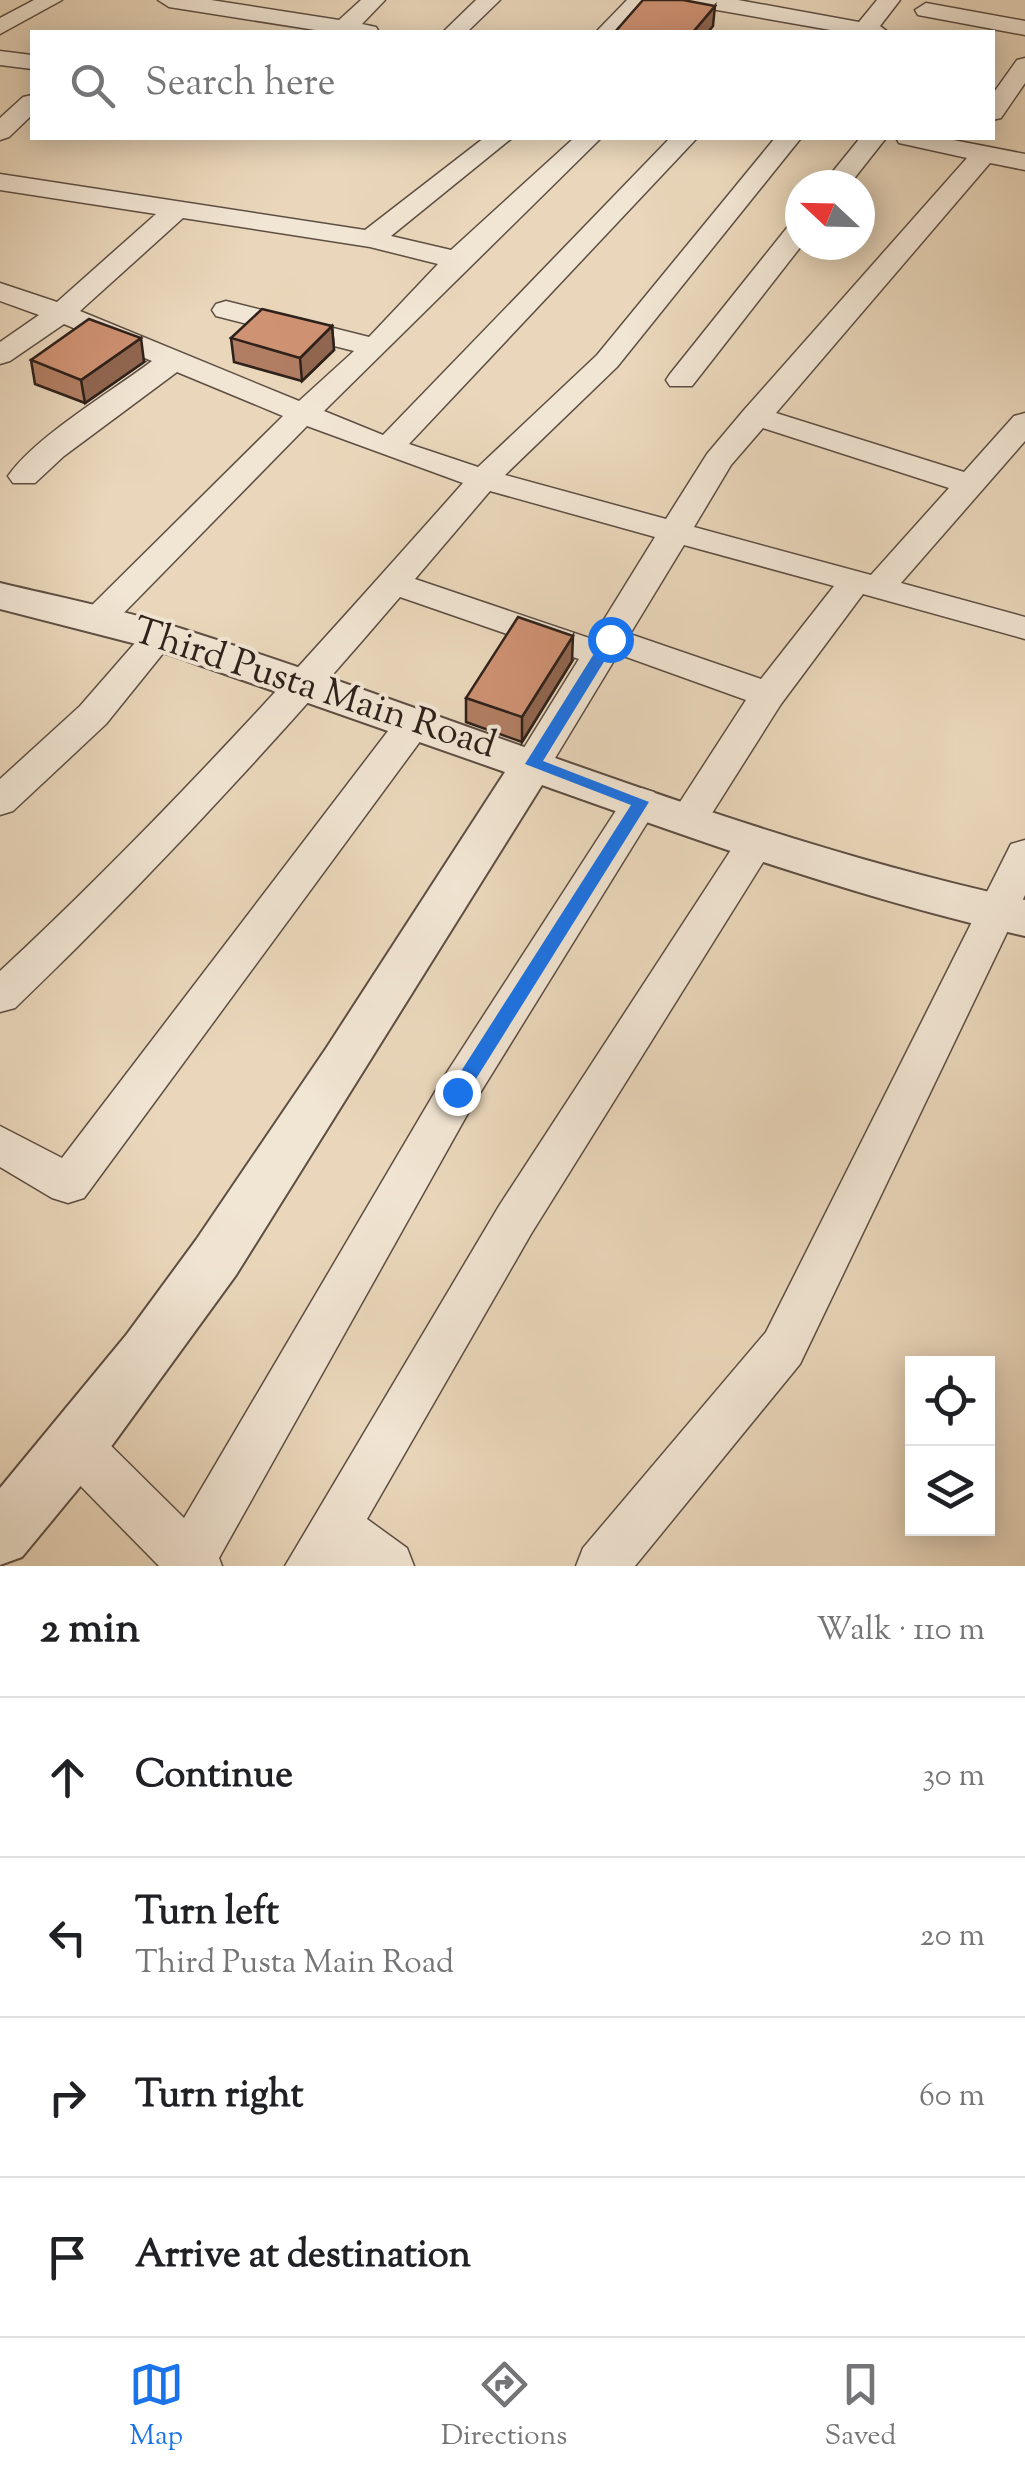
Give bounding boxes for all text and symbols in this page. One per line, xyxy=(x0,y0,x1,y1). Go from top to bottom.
search box xyxy=(30,30,995,140)
icon: search xyxy=(65,58,120,113)
text: Search here xyxy=(145,58,336,112)
north arrow xyxy=(785,170,875,260)
street label: Third Pusta Main Road xyxy=(125,606,503,774)
route start xyxy=(588,617,634,663)
route end xyxy=(435,1070,481,1116)
map controls xyxy=(905,1356,995,1536)
button: locate xyxy=(905,1356,995,1446)
button: layers xyxy=(905,1446,995,1536)
text: 2 min xyxy=(40,1601,140,1661)
text: Walk · 110 m xyxy=(817,1608,985,1654)
icon: ahead xyxy=(40,1750,95,1805)
text: Continue xyxy=(135,1750,293,1804)
text: 30 m xyxy=(922,1754,985,1800)
text: Turn left xyxy=(135,1887,279,1941)
icon: left xyxy=(40,1910,95,1965)
text: 20 m xyxy=(920,1914,985,1960)
text: Third Pusta Main Road xyxy=(135,1941,454,1987)
icon: right xyxy=(40,2070,95,2125)
text: Turn right xyxy=(135,2070,303,2124)
text: 60 m xyxy=(919,2074,985,2120)
icon: arrive xyxy=(40,2230,95,2285)
text: Arrive at destination xyxy=(135,2230,471,2284)
tab: Map xyxy=(129,2357,184,2457)
tab: Directions xyxy=(441,2357,567,2457)
tab: Saved xyxy=(824,2357,896,2457)

